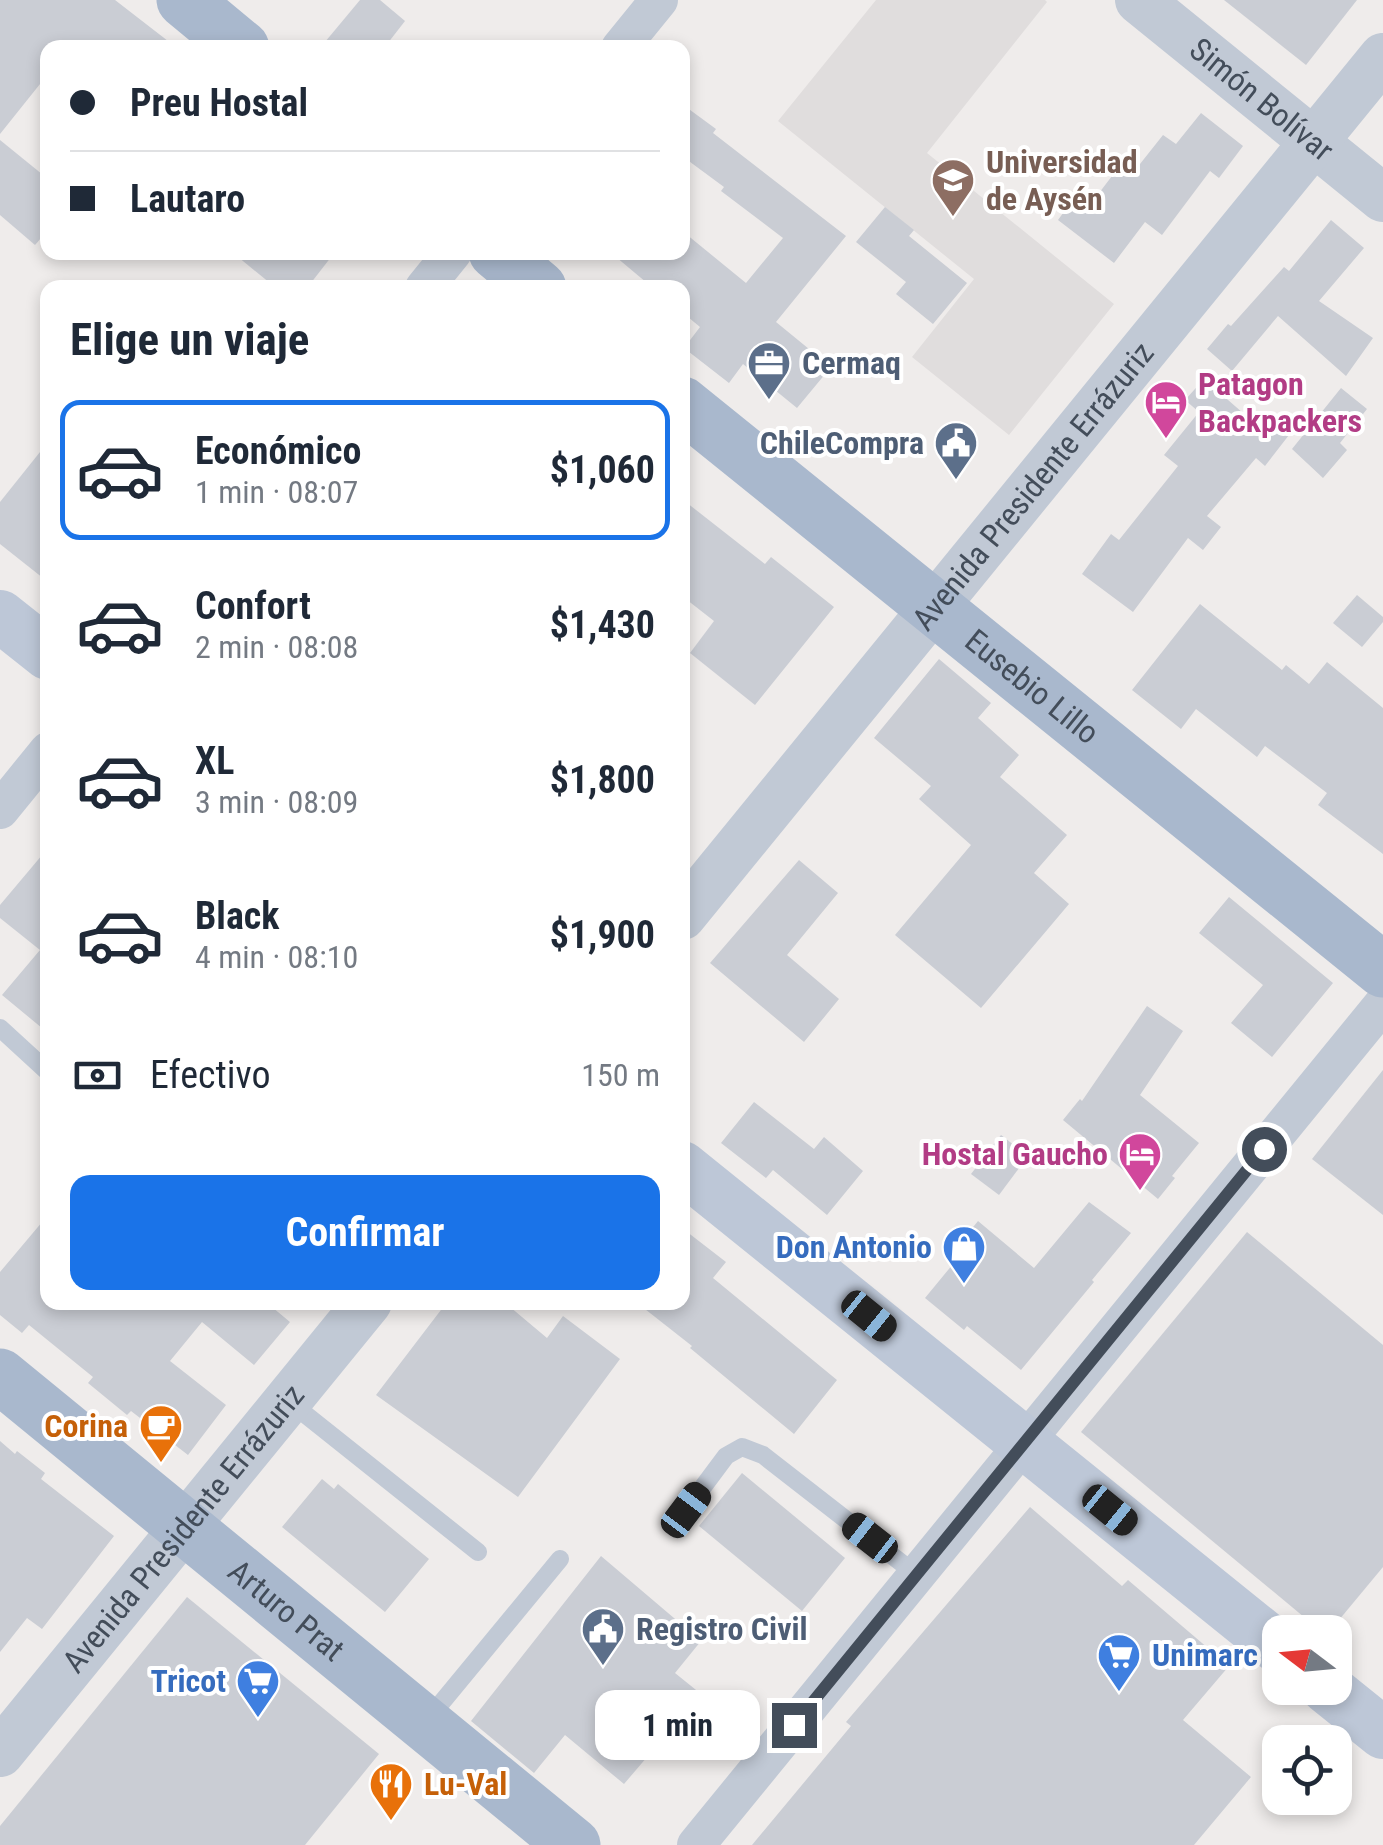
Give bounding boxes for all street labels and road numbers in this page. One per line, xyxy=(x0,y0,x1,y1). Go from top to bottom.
street label: Simón Bolívar xyxy=(1182,30,1341,169)
street label: Avenida Presidente Errázuriz xyxy=(904,334,1162,638)
street label: Eusebio Lillo xyxy=(958,621,1107,752)
street label: Avenida Presidente Errázuriz xyxy=(55,1377,312,1680)
street label: Arturo Prat xyxy=(221,1552,352,1669)

